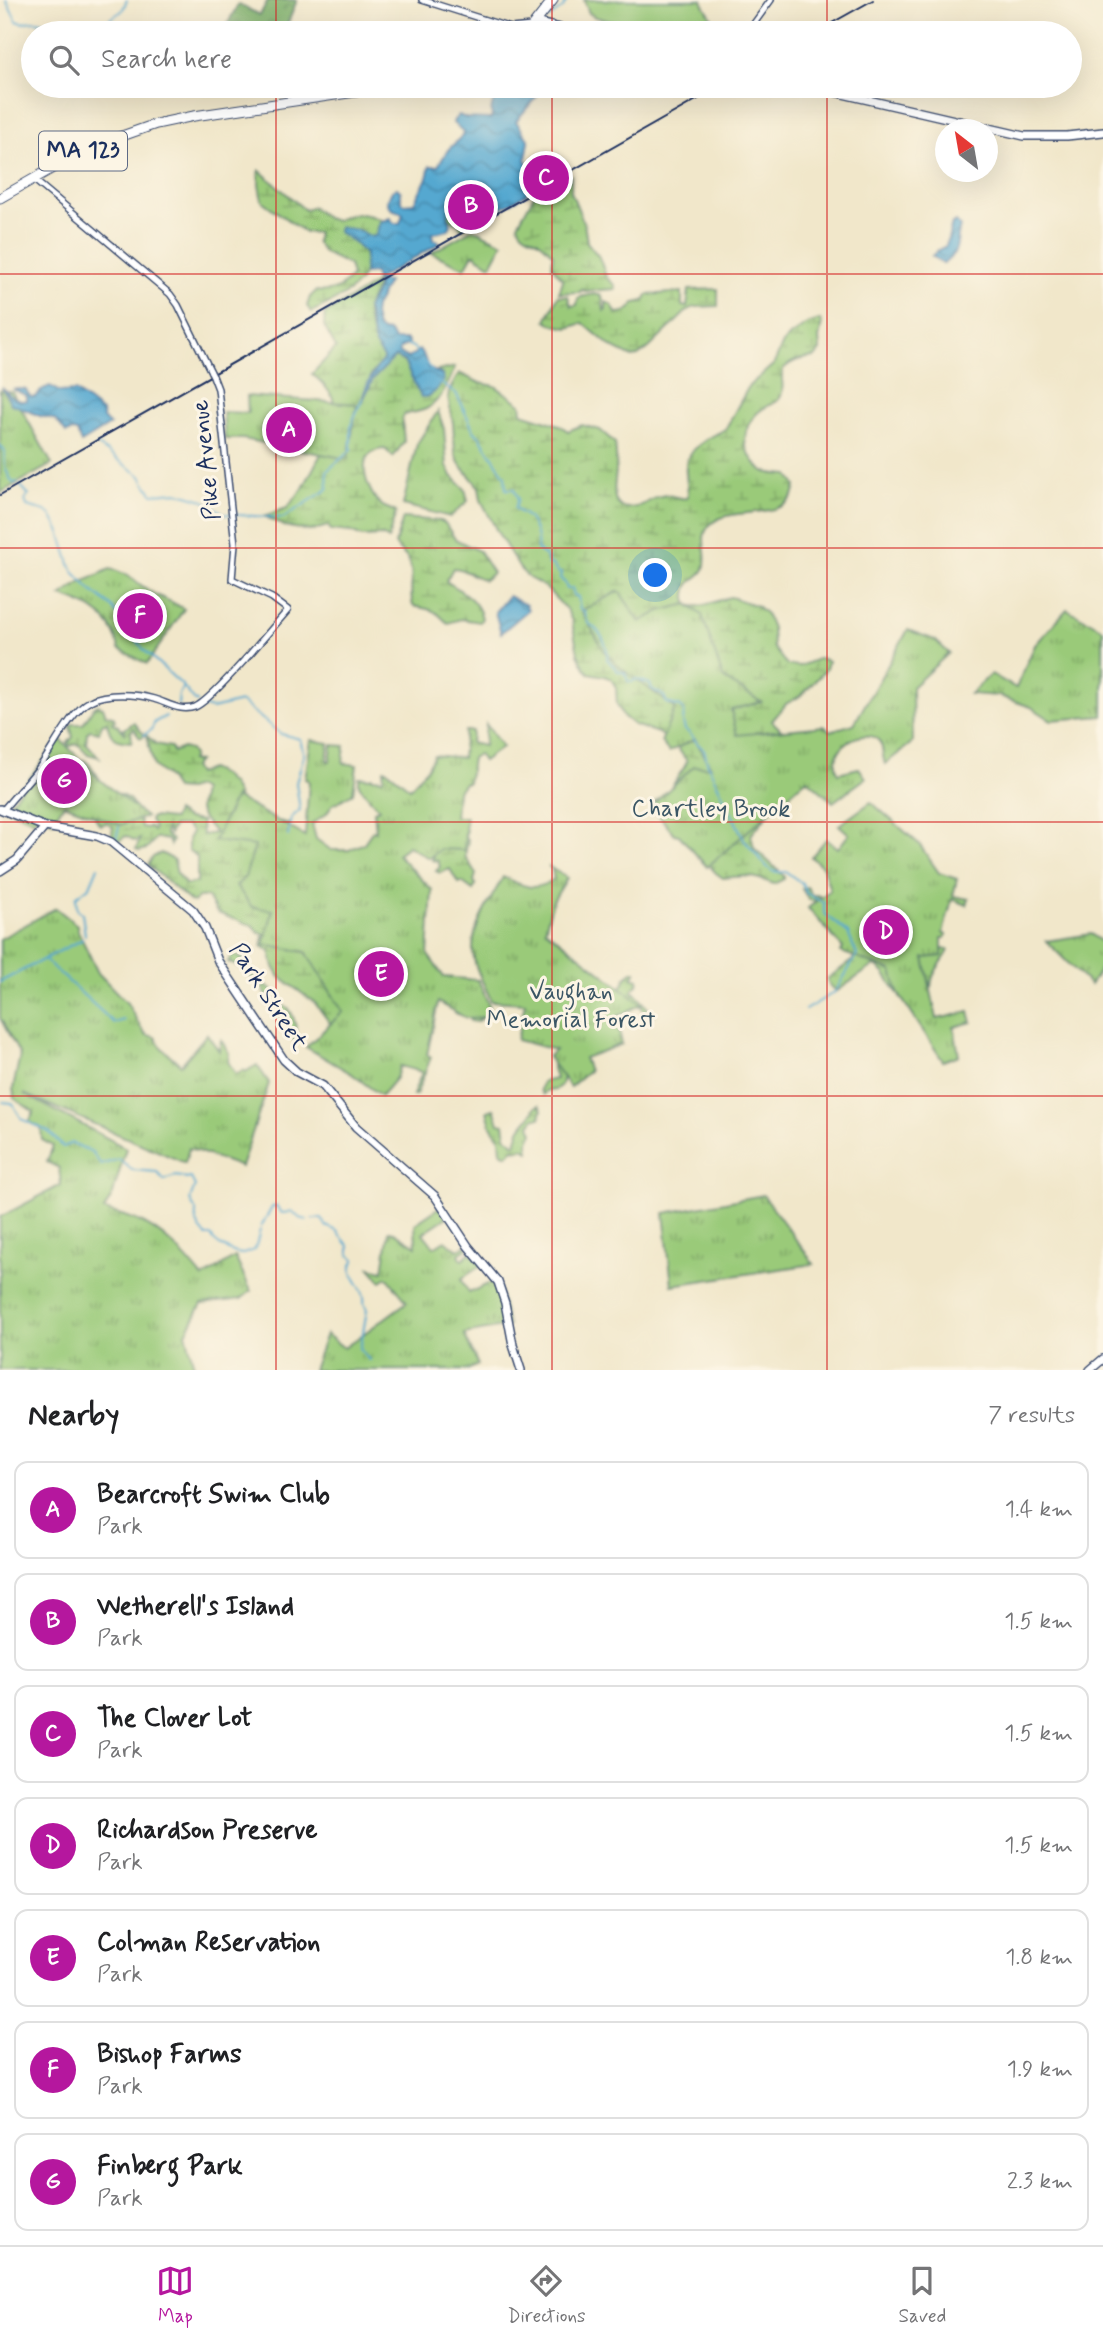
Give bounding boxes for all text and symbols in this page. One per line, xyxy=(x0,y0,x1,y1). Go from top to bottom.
search box xyxy=(21,21,1082,98)
icon: search xyxy=(45,41,83,79)
text: Search here xyxy=(101,43,232,77)
north arrow xyxy=(935,119,998,182)
road number: MA 123 xyxy=(39,132,127,170)
pin: C xyxy=(523,152,569,204)
pin: B xyxy=(448,181,494,233)
street label: Pike Avenue xyxy=(185,398,229,522)
pin: A xyxy=(266,404,312,456)
your location xyxy=(638,558,672,592)
pin: F xyxy=(117,590,163,642)
pin: G xyxy=(41,755,87,807)
park label: Chartley Brook xyxy=(632,794,790,825)
pin: D xyxy=(863,906,909,958)
street label: Park Street xyxy=(222,937,314,1057)
pin: E xyxy=(358,948,404,1000)
park label: Vaughan Memorial Forest xyxy=(487,977,656,1036)
text: Nearby xyxy=(28,1396,119,1435)
text: 7 results xyxy=(988,1401,1075,1431)
text: Bearcroft Swim Club xyxy=(97,1478,330,1512)
text: A xyxy=(45,1495,61,1525)
text: 1.4 km xyxy=(1005,1495,1073,1525)
text: Park xyxy=(97,1512,143,1542)
text: Wetherell's Island xyxy=(97,1590,294,1624)
text: B xyxy=(46,1607,60,1637)
text: 1.5 km xyxy=(1004,1607,1073,1637)
text: Park xyxy=(97,1624,143,1654)
text: The Clover Lot xyxy=(97,1702,252,1736)
text: C xyxy=(45,1719,61,1749)
text: 1.5 km xyxy=(1004,1719,1073,1749)
text: Park xyxy=(97,1736,143,1766)
text: Richardson Preserve xyxy=(97,1814,317,1848)
text: D xyxy=(45,1831,61,1861)
text: 1.5 km xyxy=(1004,1831,1073,1861)
text: Park xyxy=(97,1848,143,1878)
text: Colman Reservation xyxy=(97,1926,320,1960)
text: E xyxy=(46,1943,60,1973)
text: 1.8 km xyxy=(1005,1943,1073,1973)
text: Park xyxy=(97,1960,143,1990)
text: Bishop Farms xyxy=(97,2038,242,2072)
text: F xyxy=(47,2055,59,2085)
text: 1.9 km xyxy=(1007,2055,1073,2085)
text: Park xyxy=(97,2072,143,2102)
text: Finberg Park xyxy=(97,2150,243,2184)
text: G xyxy=(45,2167,61,2197)
text: 2.3 km xyxy=(1007,2167,1073,2197)
text: Park xyxy=(97,2184,143,2214)
tab: Map xyxy=(156,2262,194,2329)
tab: Directions xyxy=(507,2262,586,2329)
tab: Saved xyxy=(898,2262,946,2329)

